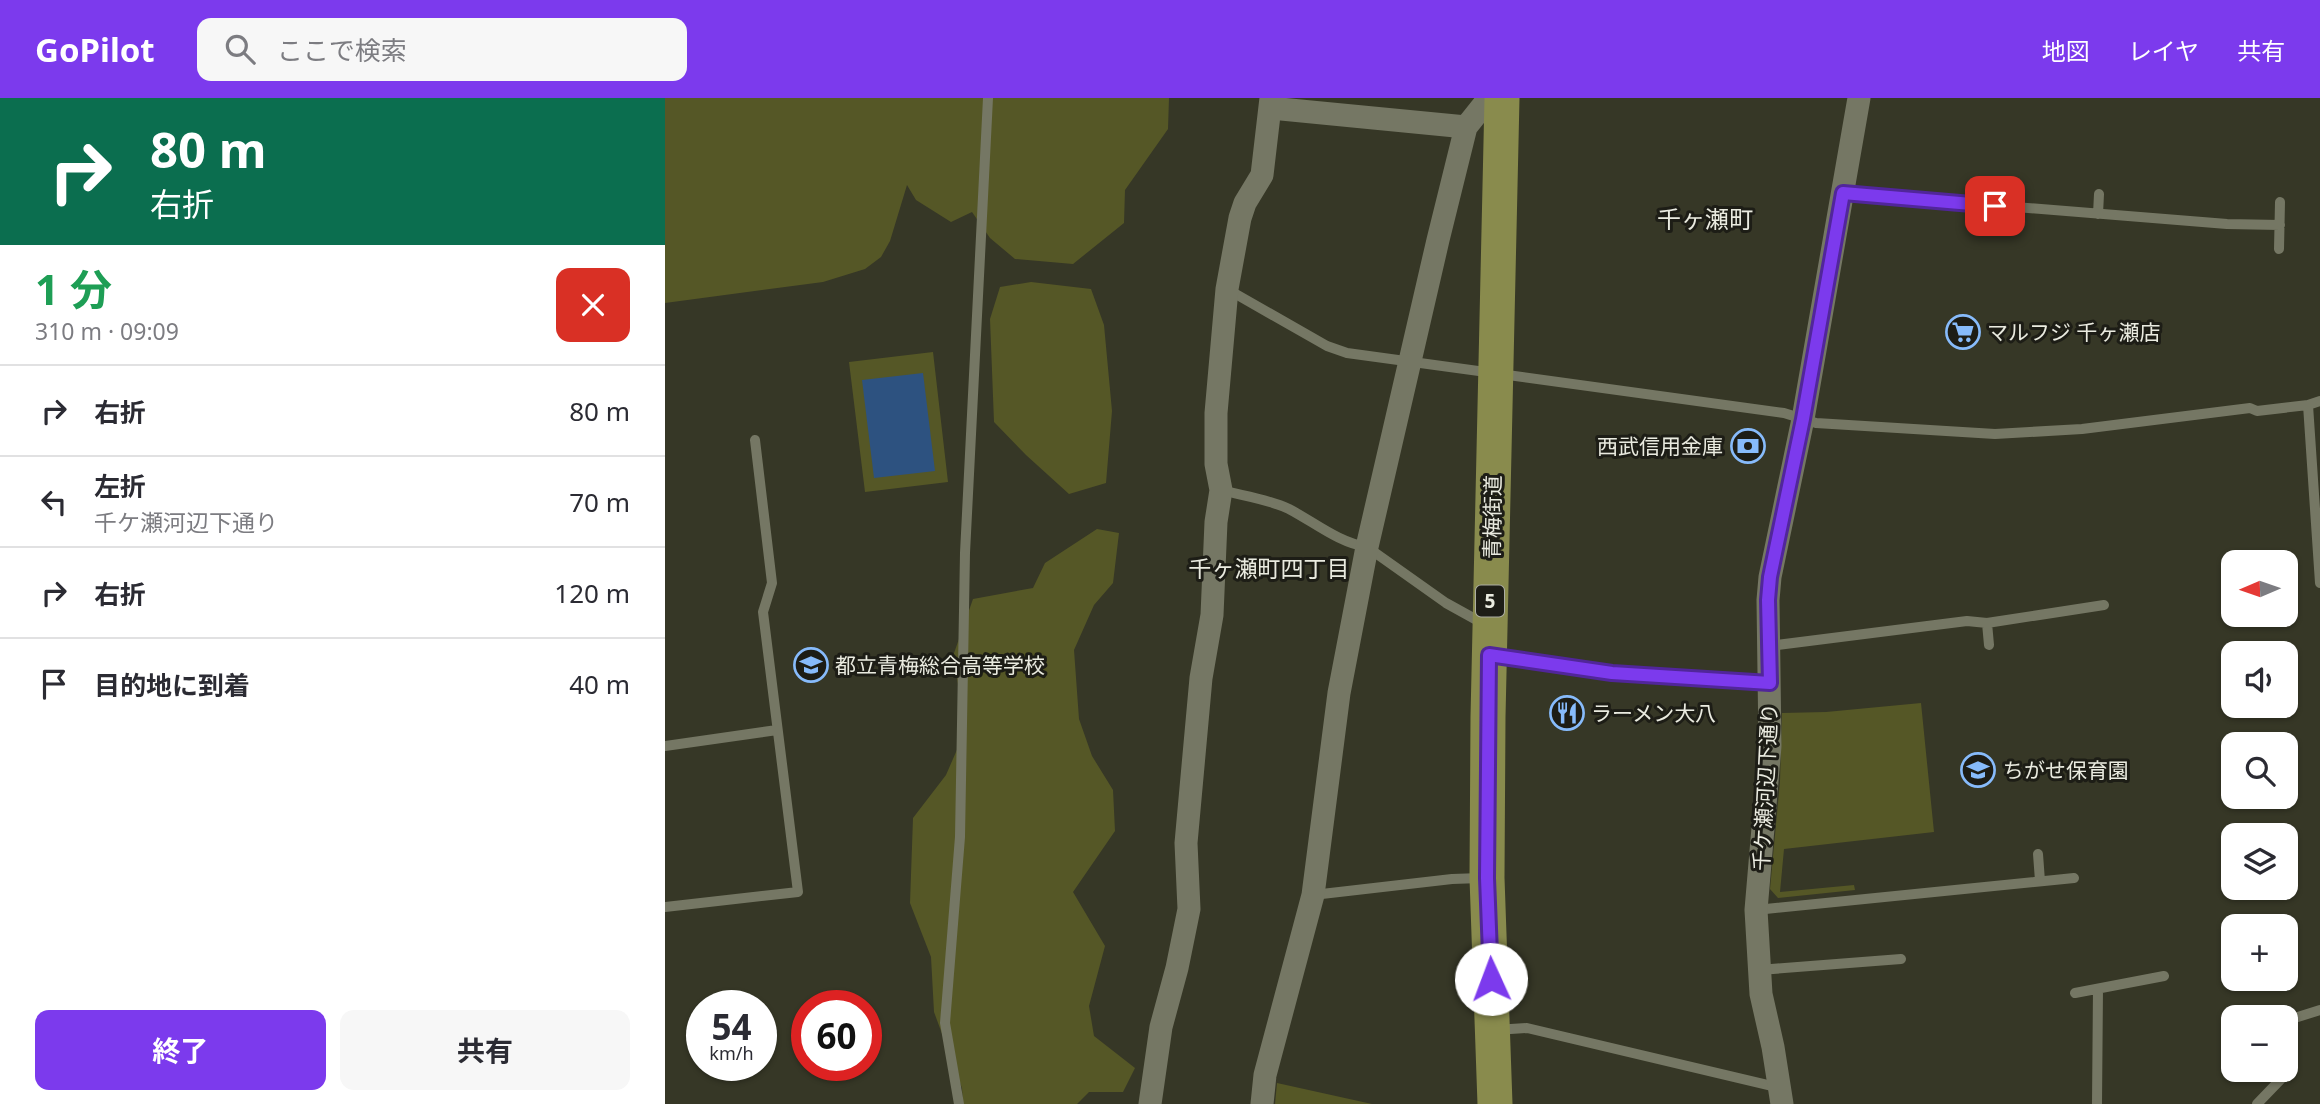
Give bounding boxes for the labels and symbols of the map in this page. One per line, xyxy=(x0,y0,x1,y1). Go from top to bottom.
pin xyxy=(1965,176,2025,236)
district label: 千ヶ瀬町 xyxy=(1657,202,1753,235)
supermarket icon: マルフジ 千ヶ瀬店 xyxy=(1944,313,1982,351)
place label: マルフジ 千ヶ瀬店 xyxy=(1987,318,2160,346)
bank icon: 西武信用金庫 xyxy=(1729,427,1767,465)
place label: 西武信用金庫 xyxy=(1597,432,1723,460)
street label: 青梅街道 xyxy=(1477,475,1507,559)
north arrow xyxy=(2221,550,2298,626)
district label: 千ヶ瀬町四丁目 xyxy=(1189,552,1350,584)
road number: 5 xyxy=(1476,586,1504,616)
school or university icon: 都立青梅総合高等学校 xyxy=(792,646,830,684)
place label: 都立青梅総合高等学校 xyxy=(835,651,1045,679)
restaurant icon: ラーメン大八 xyxy=(1548,694,1586,732)
place label: ラーメン大八 xyxy=(1591,699,1716,727)
street label: 千ケ瀬河辺下通り xyxy=(1747,702,1783,872)
school or university icon: ちがせ保育園 xyxy=(1959,751,1997,789)
place label: ちがせ保育園 xyxy=(2003,756,2129,784)
position arrow xyxy=(1454,942,1528,1016)
speed limit sign: 60 xyxy=(791,990,882,1081)

